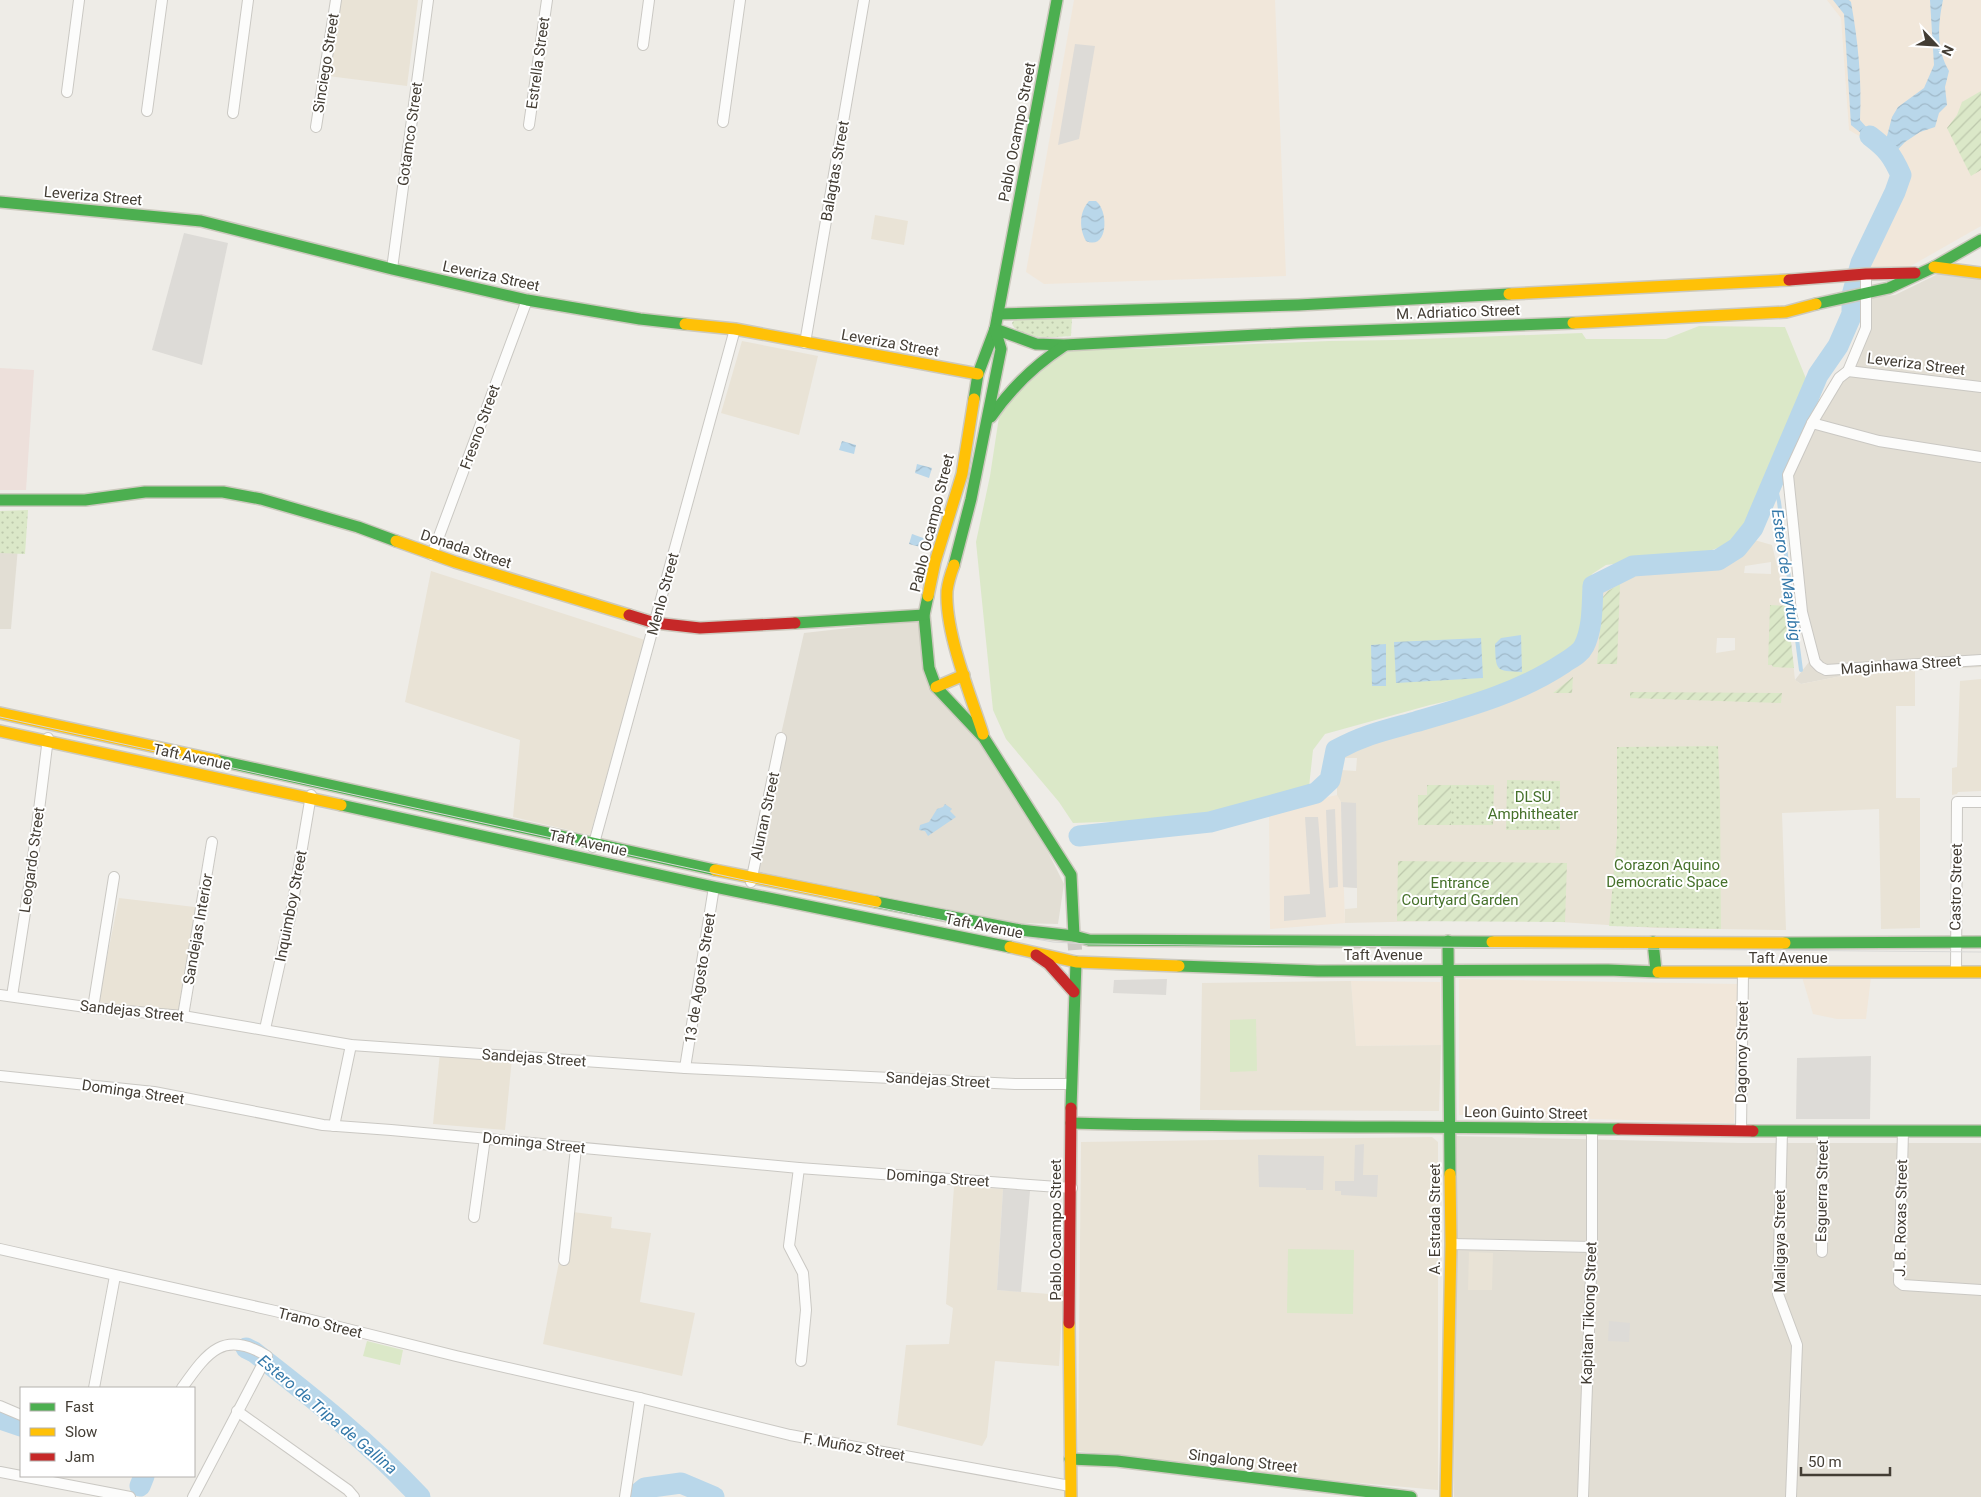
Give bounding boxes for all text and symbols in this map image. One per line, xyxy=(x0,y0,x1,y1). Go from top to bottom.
street label: Sinciego Street xyxy=(309,12,343,114)
street label: Estrella Street xyxy=(523,16,553,110)
north arrow xyxy=(1911,20,1961,70)
text: N xyxy=(1938,43,1957,58)
street label: Pablo Ocampo Street xyxy=(995,61,1039,203)
street label: Gotamco Street xyxy=(394,81,426,187)
street label: Balagtas Street xyxy=(817,119,853,223)
street label: Leveriza Street xyxy=(43,183,143,209)
street label: Leveriza Street xyxy=(441,257,541,295)
street label: M. Adriatico Street xyxy=(1396,301,1520,323)
street label: Leveriza Street xyxy=(840,326,940,360)
street label: Leveriza Street xyxy=(1866,349,1966,379)
street label: Fresno Street xyxy=(456,382,504,472)
street label: Pablo Ocampo Street xyxy=(906,452,958,594)
water label: Estero de Maytubig xyxy=(1768,508,1805,643)
street label: Donada Street xyxy=(418,526,514,572)
street label: Menlo Street xyxy=(643,551,683,637)
street label: Maginhawa Street xyxy=(1840,652,1962,678)
street label: Taft Avenue xyxy=(151,740,233,774)
street label: Alunan Street xyxy=(747,770,783,862)
park label: DLSU Amphitheater xyxy=(1488,788,1578,823)
street label: Leogardo Street xyxy=(16,806,48,914)
street label: Taft Avenue xyxy=(547,826,629,860)
street label: Castro Street xyxy=(1946,843,1966,931)
street label: Inquimboy Street xyxy=(271,849,311,963)
park label: Corazon Aquino Democratic Space xyxy=(1606,856,1728,891)
street label: Sandejas Interior xyxy=(179,872,217,986)
park label: Entrance Courtyard Garden xyxy=(1401,874,1519,909)
street label: Taft Avenue xyxy=(943,910,1025,942)
street label: 13 de Agosto Street xyxy=(681,911,719,1045)
street label: Taft Avenue xyxy=(1343,946,1423,964)
street label: Taft Avenue xyxy=(1748,949,1828,967)
street label: Sandejas Street xyxy=(79,997,185,1025)
street label: Dagonoy Street xyxy=(1732,1001,1752,1103)
street label: Sandejas Street xyxy=(481,1045,587,1071)
street label: Sandejas Street xyxy=(885,1068,991,1092)
street label: Dominga Street xyxy=(81,1076,186,1108)
street label: Leon Guinto Street xyxy=(1464,1103,1588,1123)
street label: Dominga Street xyxy=(482,1129,586,1157)
street label: Esguerra Street xyxy=(1812,1140,1832,1242)
street label: Pablo Ocampo Street xyxy=(1047,1159,1065,1301)
street label: J. B. Roxas Street xyxy=(1891,1159,1911,1277)
street label: A. Estrada Street xyxy=(1426,1163,1444,1275)
street label: Dominga Street xyxy=(886,1165,990,1191)
street label: Maligaya Street xyxy=(1771,1189,1789,1293)
street label: Kapitan Tikong Street xyxy=(1578,1241,1600,1385)
street label: Tramo Street xyxy=(276,1304,364,1342)
water label: Estero de Tripa de Gallina xyxy=(254,1351,401,1478)
legend xyxy=(20,1387,195,1477)
text: Fast xyxy=(65,1398,94,1416)
text: Slow xyxy=(65,1423,97,1441)
street label: F. Muñoz Street xyxy=(802,1429,906,1465)
scale bar xyxy=(1801,1444,1890,1476)
street label: Singalong Street xyxy=(1187,1445,1299,1477)
text: Jam xyxy=(65,1448,95,1466)
text: 50 m xyxy=(1808,1453,1842,1471)

